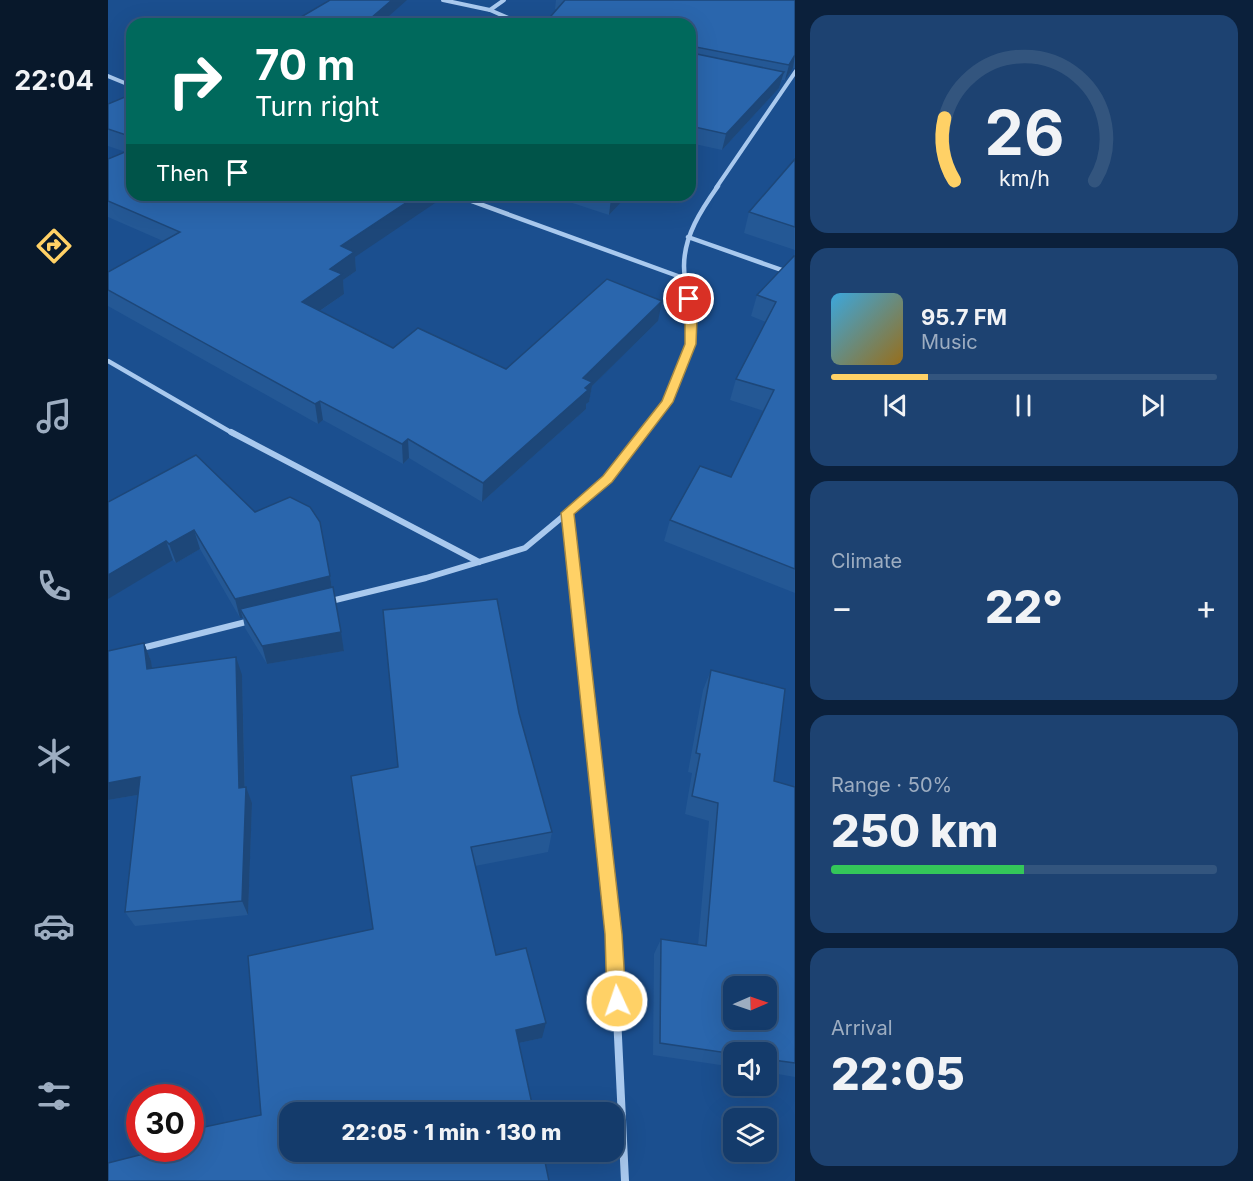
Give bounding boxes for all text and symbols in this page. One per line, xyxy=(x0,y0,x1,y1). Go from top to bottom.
text: 70 m xyxy=(255,39,355,90)
icon: right xyxy=(156,42,234,120)
text: 22:04 xyxy=(14,64,94,97)
text: Turn right xyxy=(255,90,379,123)
text: 26 xyxy=(984,95,1064,170)
icon: arrive xyxy=(221,156,254,189)
text: Then xyxy=(156,160,209,186)
text: km/h xyxy=(999,165,1049,191)
icon: directions xyxy=(33,225,75,267)
pin xyxy=(663,273,714,324)
icon: arrive xyxy=(672,282,705,315)
text: 95.7 FM xyxy=(921,304,1007,330)
text: Music xyxy=(921,330,978,354)
icon: previous xyxy=(879,389,912,422)
icon: pause xyxy=(1007,389,1040,422)
icon: next xyxy=(1136,389,1169,422)
icon: music xyxy=(33,395,75,437)
text: Climate xyxy=(831,549,902,573)
icon: phone xyxy=(33,565,75,607)
text: 22° xyxy=(985,579,1063,634)
text: − xyxy=(831,587,853,627)
text: + xyxy=(1195,587,1217,627)
icon: climate xyxy=(33,735,75,777)
text: Range · 50% xyxy=(831,773,952,797)
text: 250 km xyxy=(831,803,998,858)
icon: car xyxy=(33,905,75,947)
position arrow xyxy=(585,969,649,1033)
north arrow xyxy=(723,976,777,1030)
map controls xyxy=(723,976,777,1162)
text: Arrival xyxy=(831,1016,893,1040)
button: sound xyxy=(723,1042,777,1096)
text: 22:05 xyxy=(831,1046,965,1101)
icon: filters xyxy=(33,1075,75,1117)
speed limit sign: 30 xyxy=(126,1084,204,1162)
button: layers xyxy=(723,1108,777,1162)
text: 22:05 · 1 min · 130 m xyxy=(342,1119,561,1145)

